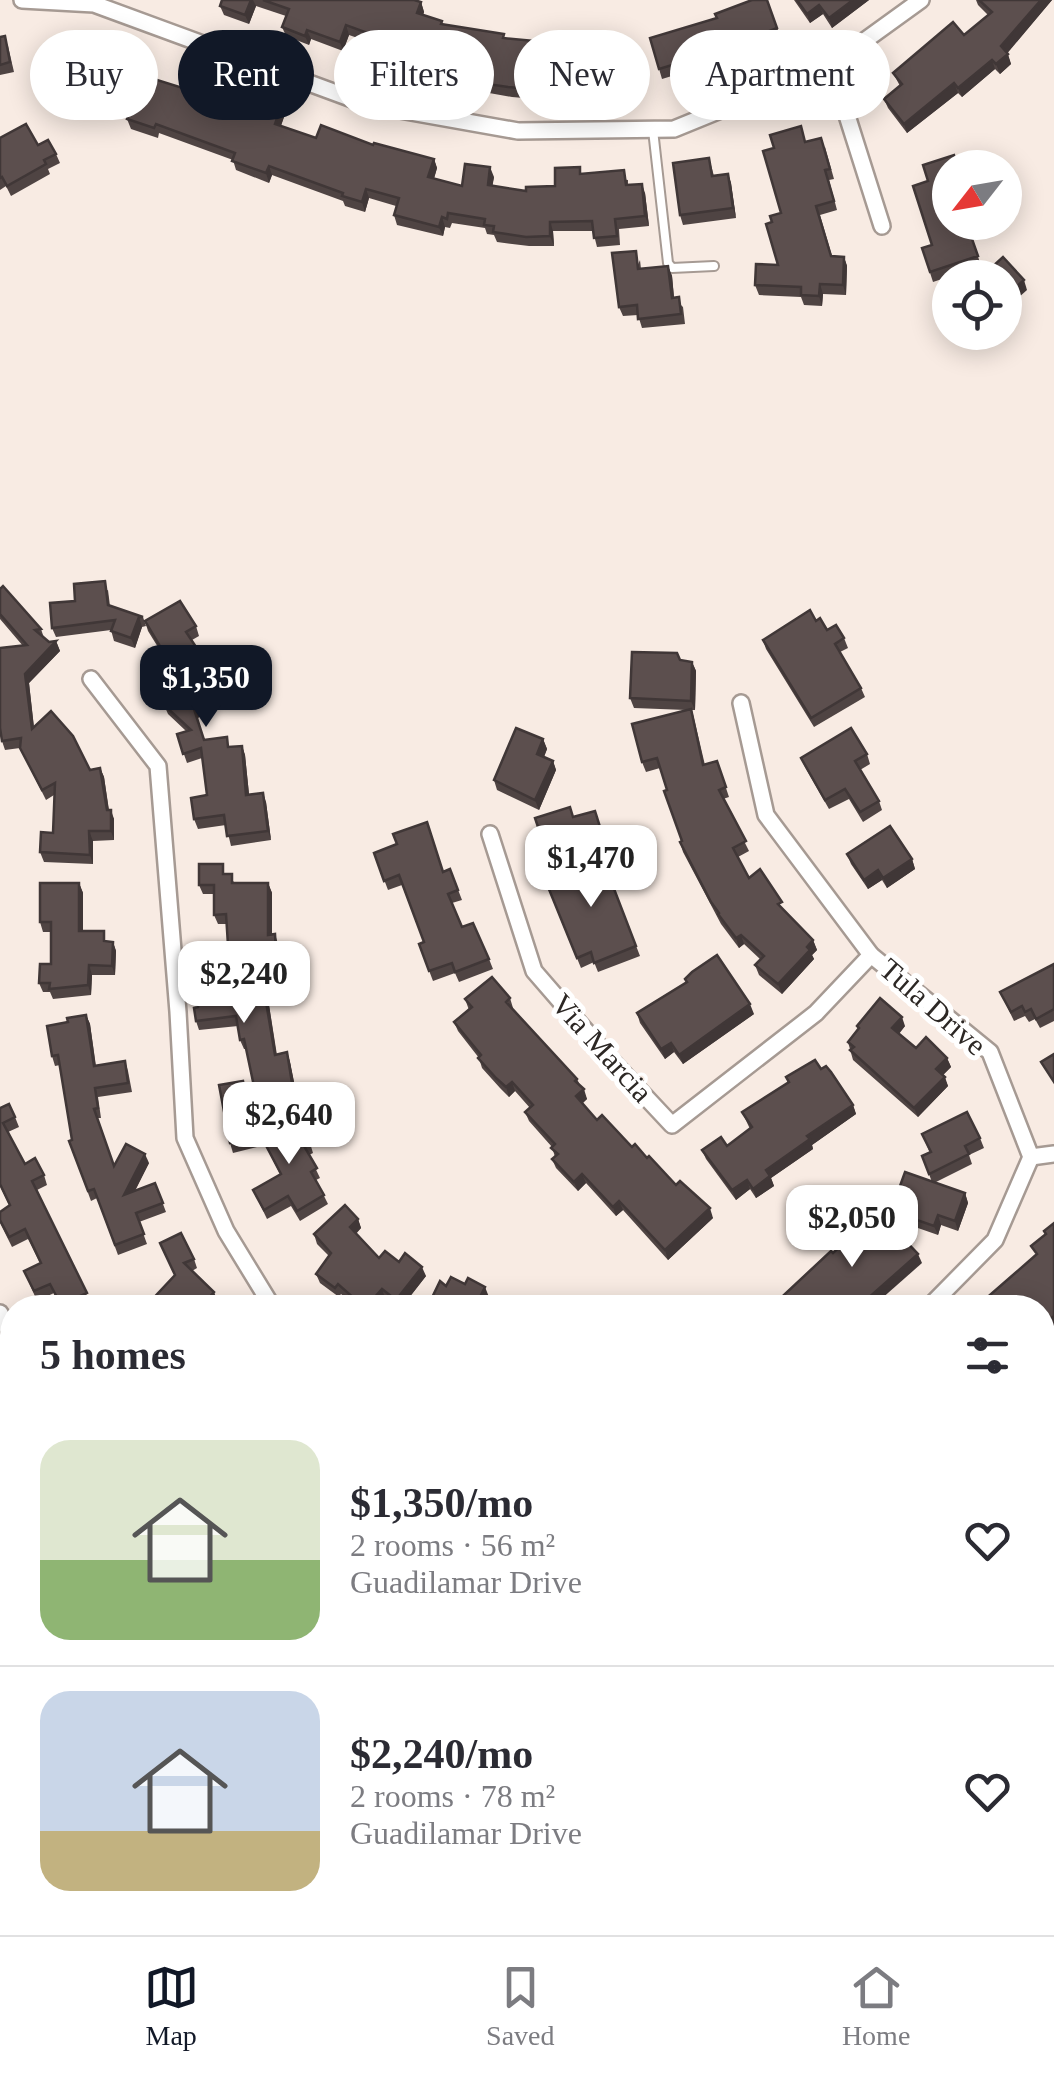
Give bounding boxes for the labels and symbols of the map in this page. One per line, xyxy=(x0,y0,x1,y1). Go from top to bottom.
north arrow xyxy=(932,150,1022,240)
pin: $1,350 xyxy=(125,645,287,730)
pin: $1,470 xyxy=(510,825,672,910)
pin: $2,240 xyxy=(163,941,325,1026)
street label: Tula Drive xyxy=(874,952,993,1062)
street label: Via Marcia xyxy=(545,987,659,1108)
pin: $2,640 xyxy=(208,1082,370,1167)
pin: $2,050 xyxy=(771,1185,933,1270)

